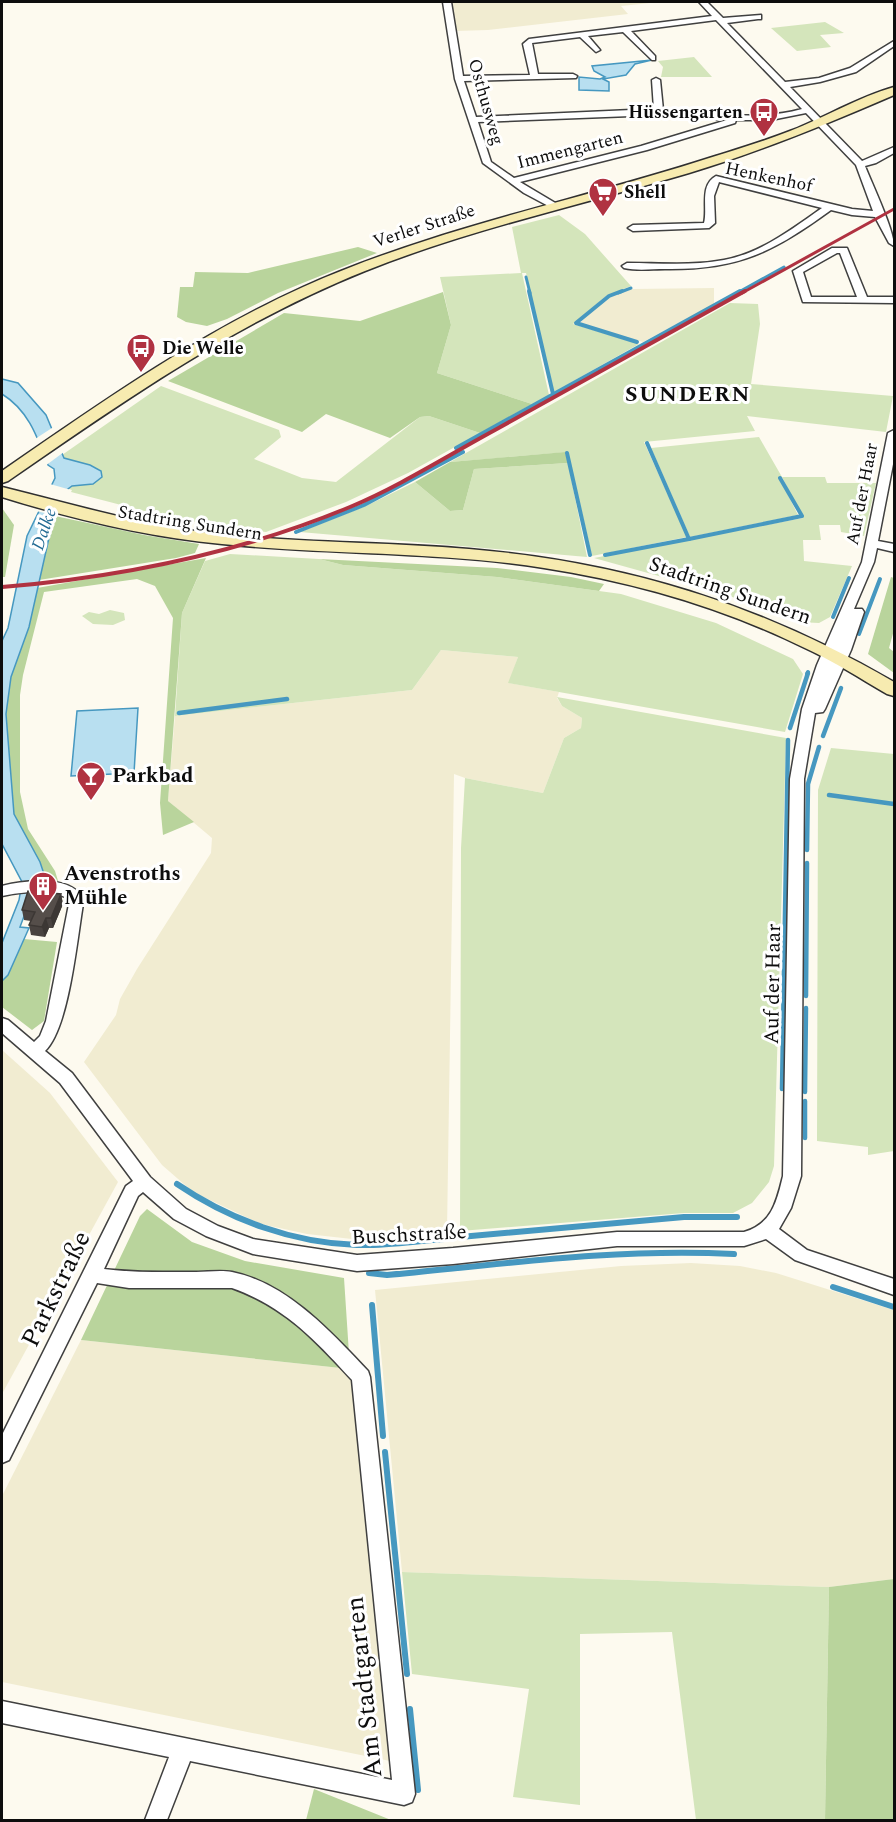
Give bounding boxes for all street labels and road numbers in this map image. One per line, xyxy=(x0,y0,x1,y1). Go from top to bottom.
street label: Osthusweg xyxy=(461,56,511,148)
street label: Immengarten xyxy=(514,124,626,176)
street label: Henkenhof xyxy=(723,155,817,200)
street label: Verler Straße xyxy=(369,197,479,255)
street label: Auf der Haar xyxy=(839,441,885,547)
street label: Stadtring Sundern xyxy=(116,498,264,548)
street label: Stadtring Sundern xyxy=(645,548,815,634)
street label: Auf der Haar xyxy=(756,923,790,1045)
street label: Buschstraße xyxy=(351,1216,467,1254)
street label: Parkstraße xyxy=(11,1224,101,1354)
street label: Am Stadtgarten xyxy=(335,1594,393,1780)

